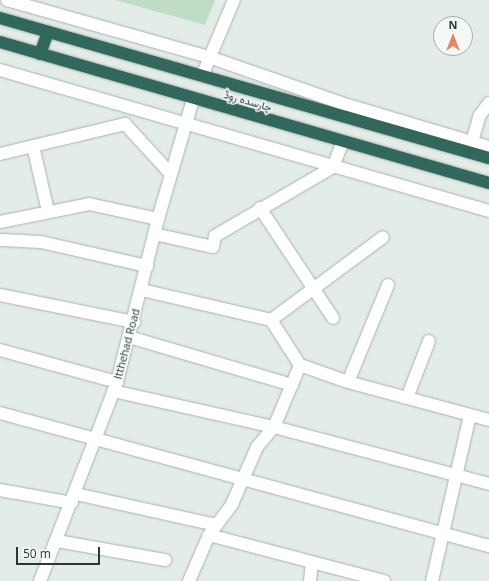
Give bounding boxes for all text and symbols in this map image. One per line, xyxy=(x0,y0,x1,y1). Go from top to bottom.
north arrow xyxy=(433,16,473,56)
text: N xyxy=(449,17,457,32)
street label: چارسدہ روڈ xyxy=(222,88,274,114)
street label: Itthehad Road xyxy=(111,307,143,381)
scale bar xyxy=(18,539,102,565)
text: 50 m xyxy=(23,545,51,562)

